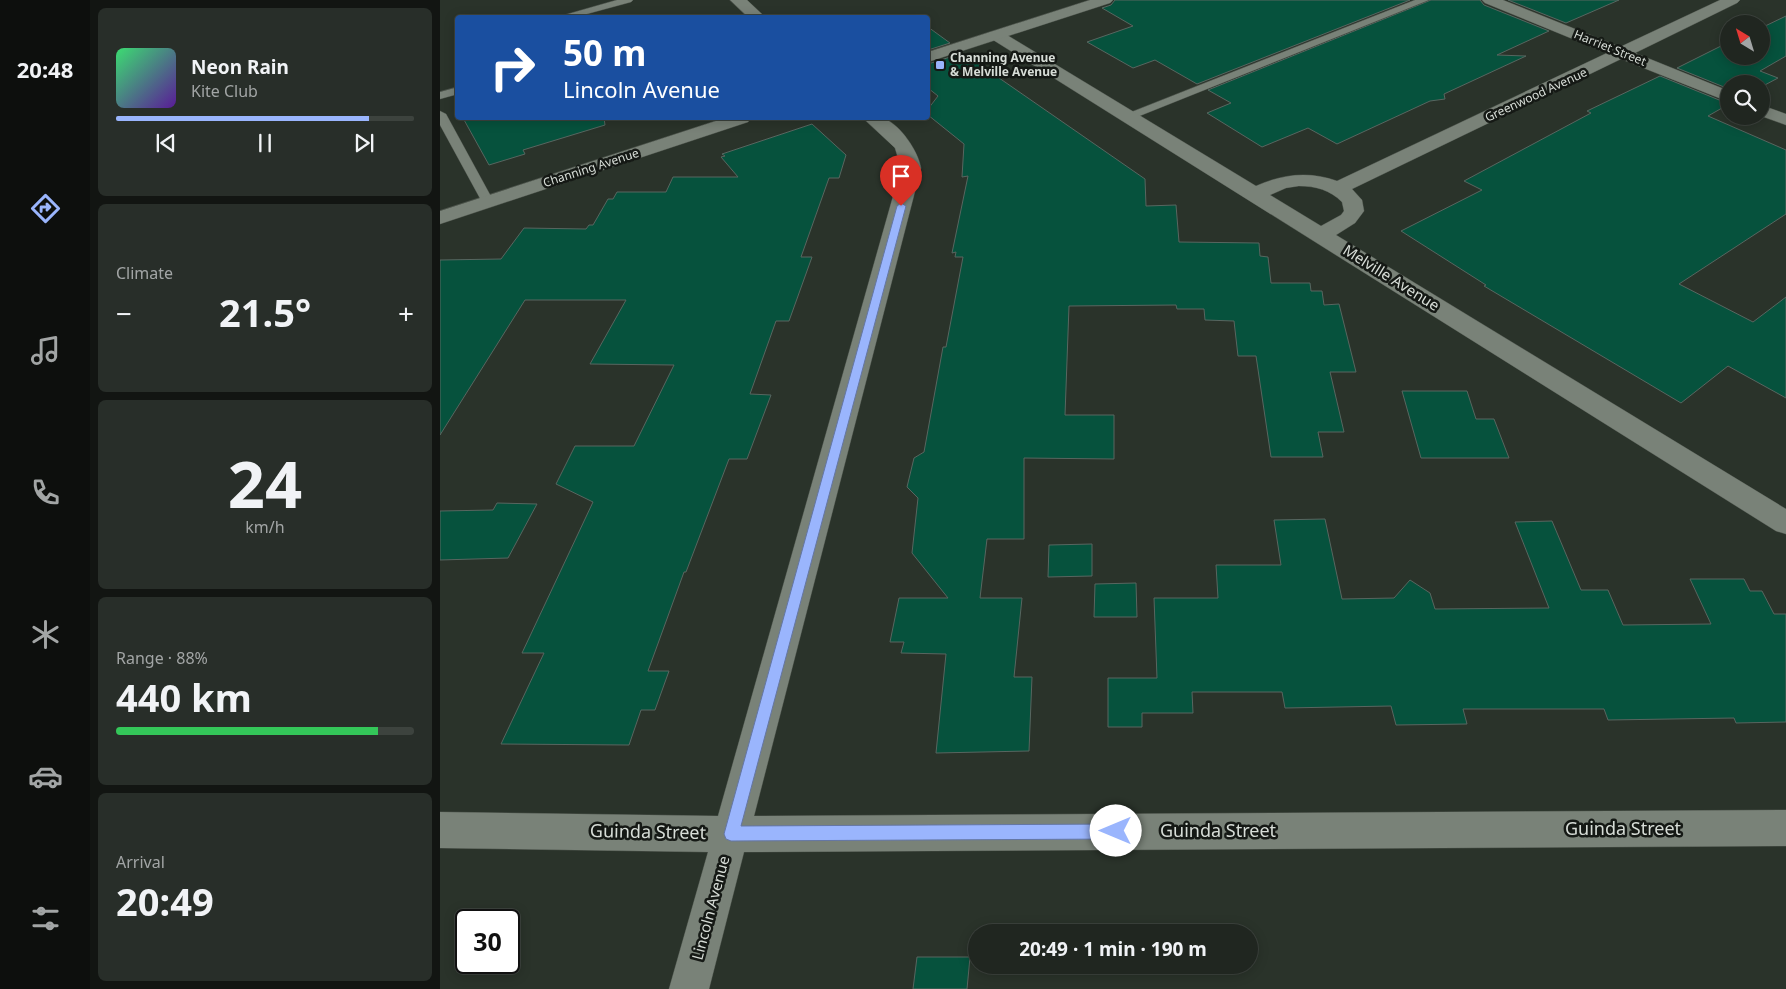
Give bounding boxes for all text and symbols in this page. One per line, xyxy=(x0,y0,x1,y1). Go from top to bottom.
north arrow xyxy=(1720,15,1770,65)
map controls xyxy=(1720,15,1770,125)
street label: Harriet Street xyxy=(1572,25,1649,70)
text: 50 m xyxy=(563,29,646,76)
icon: right xyxy=(480,35,545,100)
place label: Channing Avenue & Melville Avenue xyxy=(950,49,1057,80)
text: 20:48 xyxy=(17,54,73,84)
text: Neon Rain xyxy=(191,54,289,80)
marker: Channing Avenue & Melville Avenue xyxy=(934,59,946,71)
street label: Greenwood Avenue xyxy=(1482,63,1590,126)
text: Lincoln Avenue xyxy=(563,74,720,104)
button: search xyxy=(1720,75,1770,125)
text: Kite Club xyxy=(191,80,258,102)
icon: previous xyxy=(152,129,180,157)
icon: pause xyxy=(251,129,279,157)
icon: next xyxy=(350,129,378,157)
street label: Channing Avenue xyxy=(541,144,641,191)
pin xyxy=(880,155,922,206)
icon: arrive xyxy=(887,162,915,190)
icon: directions xyxy=(28,191,63,226)
street label: Melville Avenue xyxy=(1340,239,1444,315)
text: Climate xyxy=(116,262,173,284)
text: 21.5° xyxy=(219,286,311,338)
text: − xyxy=(116,294,132,332)
text: + xyxy=(398,294,414,332)
icon: music xyxy=(28,333,63,368)
text: 24 xyxy=(228,439,302,527)
icon: phone xyxy=(28,475,63,510)
text: km/h xyxy=(245,516,285,538)
icon: climate xyxy=(28,617,63,652)
text: Range · 88% xyxy=(116,647,208,669)
text: 440 km xyxy=(116,671,252,723)
icon: car xyxy=(28,759,63,794)
position arrow xyxy=(1089,804,1141,856)
street label: Guinda Street xyxy=(1565,816,1682,840)
street label: Guinda Street xyxy=(590,818,707,844)
street label: Guinda Street xyxy=(1160,818,1277,842)
text: Arrival xyxy=(116,851,165,873)
street label: Lincoln Avenue xyxy=(687,853,734,962)
text: 20:49 xyxy=(116,875,214,927)
icon: filters xyxy=(28,901,63,936)
speed limit sign: 30 xyxy=(455,909,520,974)
text: 20:49 · 1 min · 190 m xyxy=(1019,936,1207,962)

